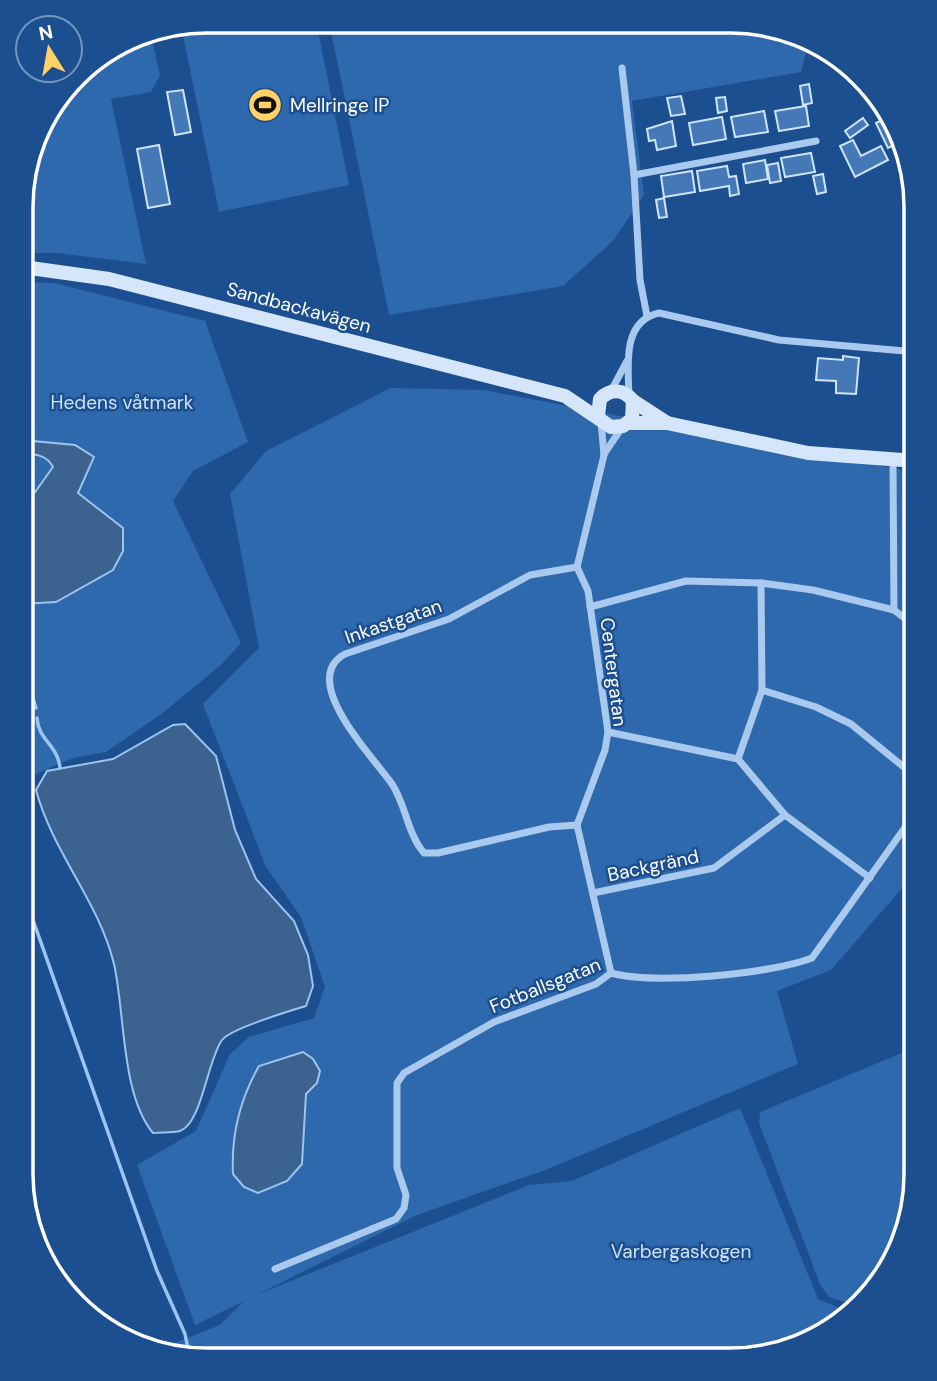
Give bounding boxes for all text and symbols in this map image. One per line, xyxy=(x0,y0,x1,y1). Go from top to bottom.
north arrow xyxy=(14,14,84,84)
text: N xyxy=(37,19,55,46)
sports icon: Mellringe IP xyxy=(246,86,284,124)
place label: Mellringe IP xyxy=(290,93,389,118)
street label: Sandbackavägen xyxy=(224,276,374,339)
park label: Hedens våtmark xyxy=(51,390,194,415)
street label: Inkastgatan xyxy=(341,593,445,650)
street label: Centergatan xyxy=(594,616,633,728)
street label: Backgränd xyxy=(605,844,701,887)
street label: Fotballsgatan xyxy=(486,952,604,1019)
park label: Varbergaskogen xyxy=(611,1239,751,1264)

